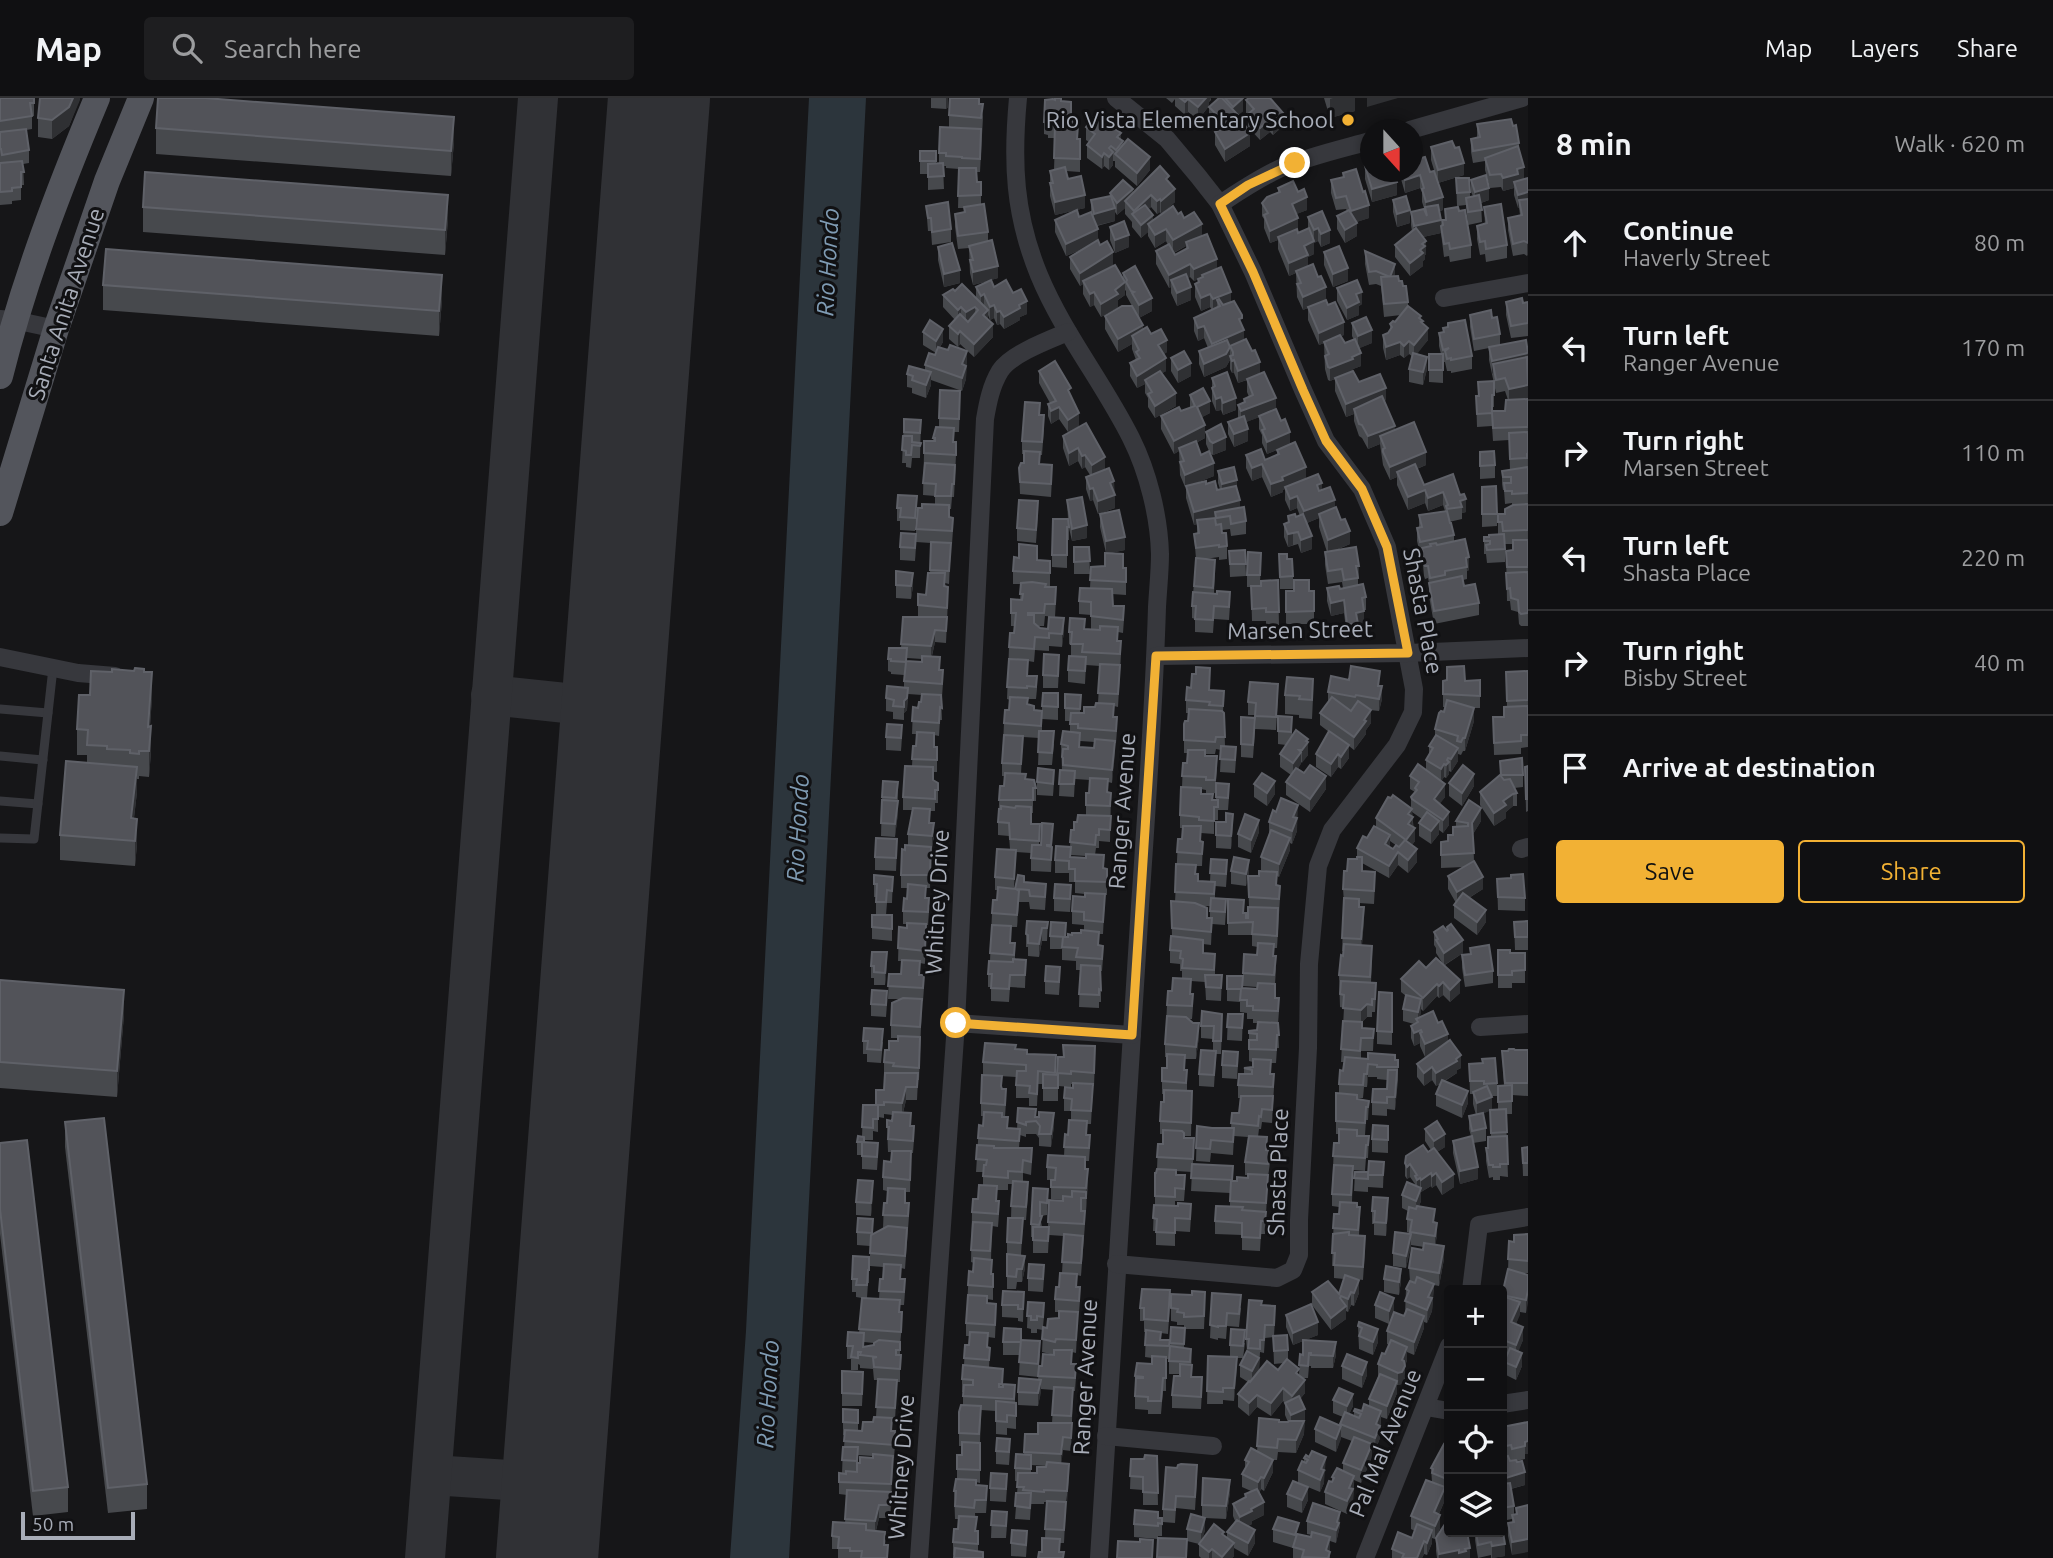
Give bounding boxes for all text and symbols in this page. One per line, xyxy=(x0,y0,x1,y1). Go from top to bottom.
search box xyxy=(144,17,634,80)
icon: search xyxy=(168,29,206,67)
text: Map xyxy=(35,30,102,67)
text: Search here xyxy=(224,34,362,63)
text: Map xyxy=(1765,35,1812,62)
text: Layers xyxy=(1850,35,1919,62)
text: Share xyxy=(1957,35,2018,62)
place label: Rio Vista Elementary School xyxy=(1046,107,1334,132)
marker: Rio Vista Elementary School xyxy=(1340,112,1356,128)
north arrow xyxy=(1360,119,1423,182)
text: 8 min xyxy=(1556,127,1632,161)
text: Walk · 620 m xyxy=(1894,131,2025,156)
route end xyxy=(1279,147,1310,178)
street label: Santa Anita Avenue xyxy=(23,205,108,403)
water label: Rio Hondo xyxy=(811,207,844,317)
text: Continue xyxy=(1623,216,1734,245)
icon: ahead xyxy=(1556,224,1594,262)
text: 80 m xyxy=(1974,230,2025,255)
text: Haverly Street xyxy=(1623,245,1770,270)
text: Turn left xyxy=(1623,321,1729,350)
icon: left xyxy=(1556,329,1594,367)
text: 170 m xyxy=(1961,335,2025,360)
text: Ranger Avenue xyxy=(1623,350,1780,375)
text: Turn right xyxy=(1623,426,1744,455)
icon: right xyxy=(1556,434,1594,472)
text: 110 m xyxy=(1961,440,2025,465)
text: Marsen Street xyxy=(1623,455,1769,480)
text: Turn left xyxy=(1623,531,1729,560)
icon: left xyxy=(1556,539,1594,577)
text: 220 m xyxy=(1961,545,2025,570)
street label: Shasta Place xyxy=(1399,546,1448,676)
text: Shasta Place xyxy=(1623,560,1751,585)
street label: Marsen Street xyxy=(1227,616,1373,643)
text: Turn right xyxy=(1623,636,1744,665)
icon: right xyxy=(1556,644,1594,682)
text: 40 m xyxy=(1974,650,2025,675)
text: Bisby Street xyxy=(1623,665,1747,690)
street label: Ranger Avenue xyxy=(1104,732,1139,890)
icon: arrive xyxy=(1556,749,1594,787)
text: Arrive at destination xyxy=(1623,753,1876,782)
water label: Rio Hondo xyxy=(781,773,814,883)
street label: Whitney Drive xyxy=(920,829,953,975)
button: Save xyxy=(1556,840,1784,903)
button: Share xyxy=(1798,840,2025,903)
route start xyxy=(940,1007,971,1038)
street label: Shasta Place xyxy=(1263,1108,1292,1236)
map controls xyxy=(1444,1285,1507,1537)
button: + xyxy=(1444,1285,1507,1348)
street label: Ranger Avenue xyxy=(1068,1298,1101,1456)
water label: Rio Hondo xyxy=(751,1339,784,1449)
button: − xyxy=(1444,1348,1507,1411)
street label: Pal Mal Avenue xyxy=(1343,1365,1426,1520)
street label: Whitney Drive xyxy=(883,1393,918,1540)
button: locate xyxy=(1444,1411,1507,1474)
button: layers xyxy=(1444,1474,1507,1537)
scale bar xyxy=(21,1509,135,1541)
text: 50 m xyxy=(32,1513,74,1535)

